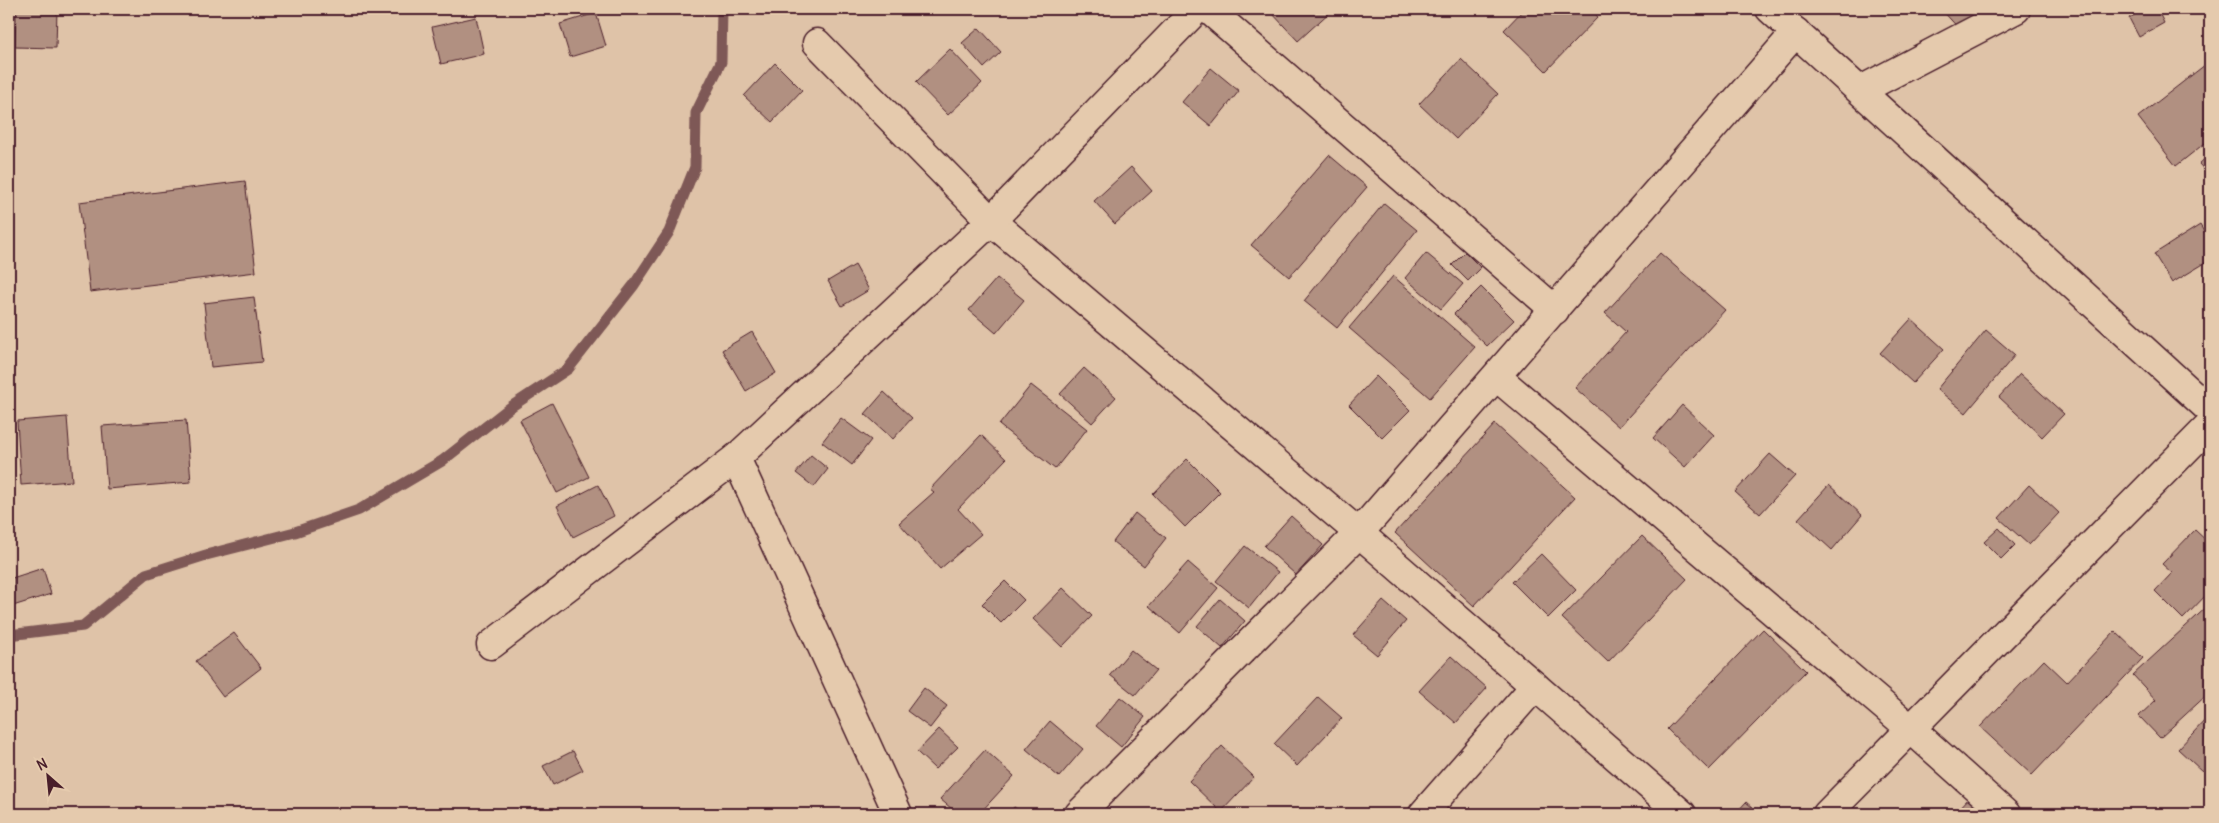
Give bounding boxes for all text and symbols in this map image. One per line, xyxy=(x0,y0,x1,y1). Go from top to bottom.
north arrow xyxy=(22,750,72,800)
text: N xyxy=(34,754,50,775)

